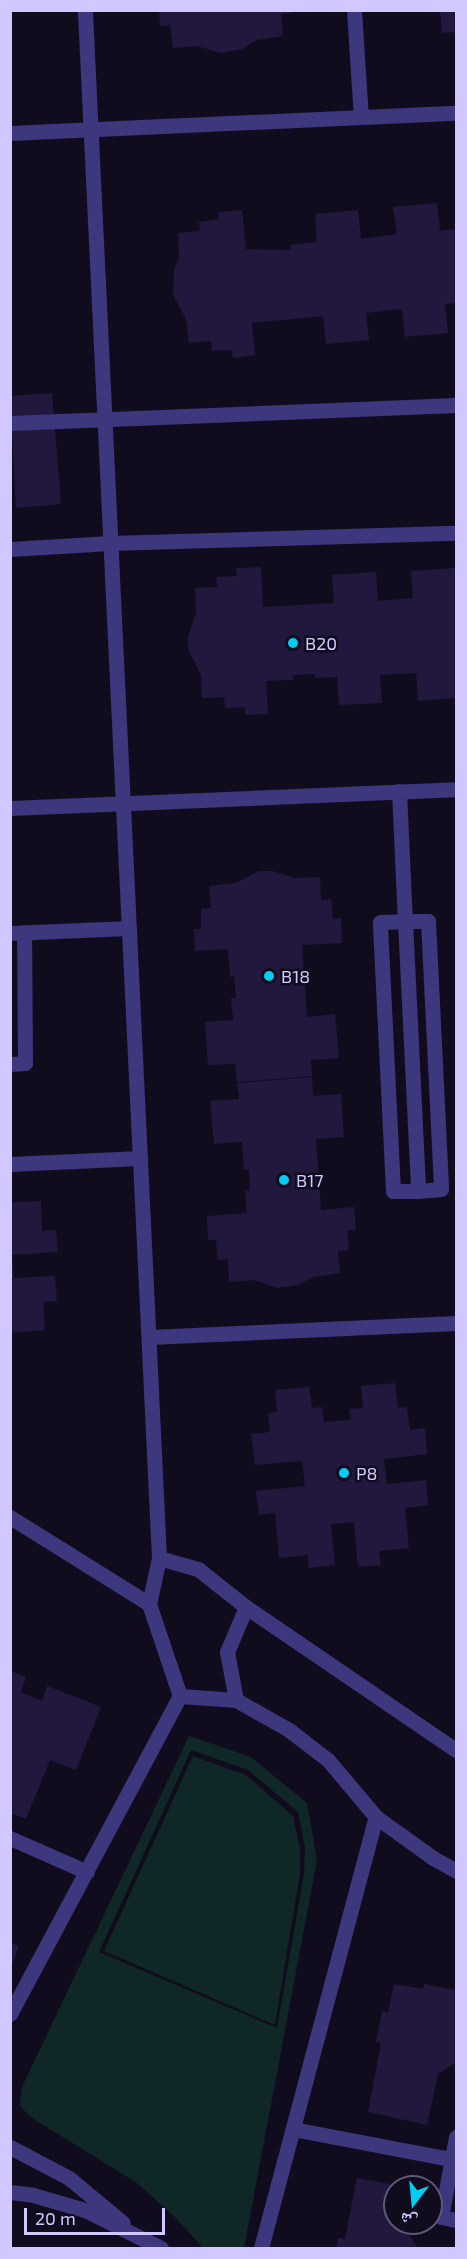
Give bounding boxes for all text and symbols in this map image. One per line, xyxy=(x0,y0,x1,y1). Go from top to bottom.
place label: B20 xyxy=(305,632,337,654)
marker: B20 xyxy=(286,636,300,650)
place label: B18 xyxy=(281,965,310,987)
marker: B18 xyxy=(262,969,276,983)
place label: B17 xyxy=(296,1169,324,1191)
marker: B17 xyxy=(277,1173,291,1187)
place label: P8 xyxy=(356,1462,378,1484)
marker: P8 xyxy=(337,1466,351,1480)
north arrow xyxy=(383,2175,443,2235)
scale bar xyxy=(27,2196,168,2234)
text: 20 m xyxy=(35,2207,76,2229)
text: ش xyxy=(398,2209,419,2232)

